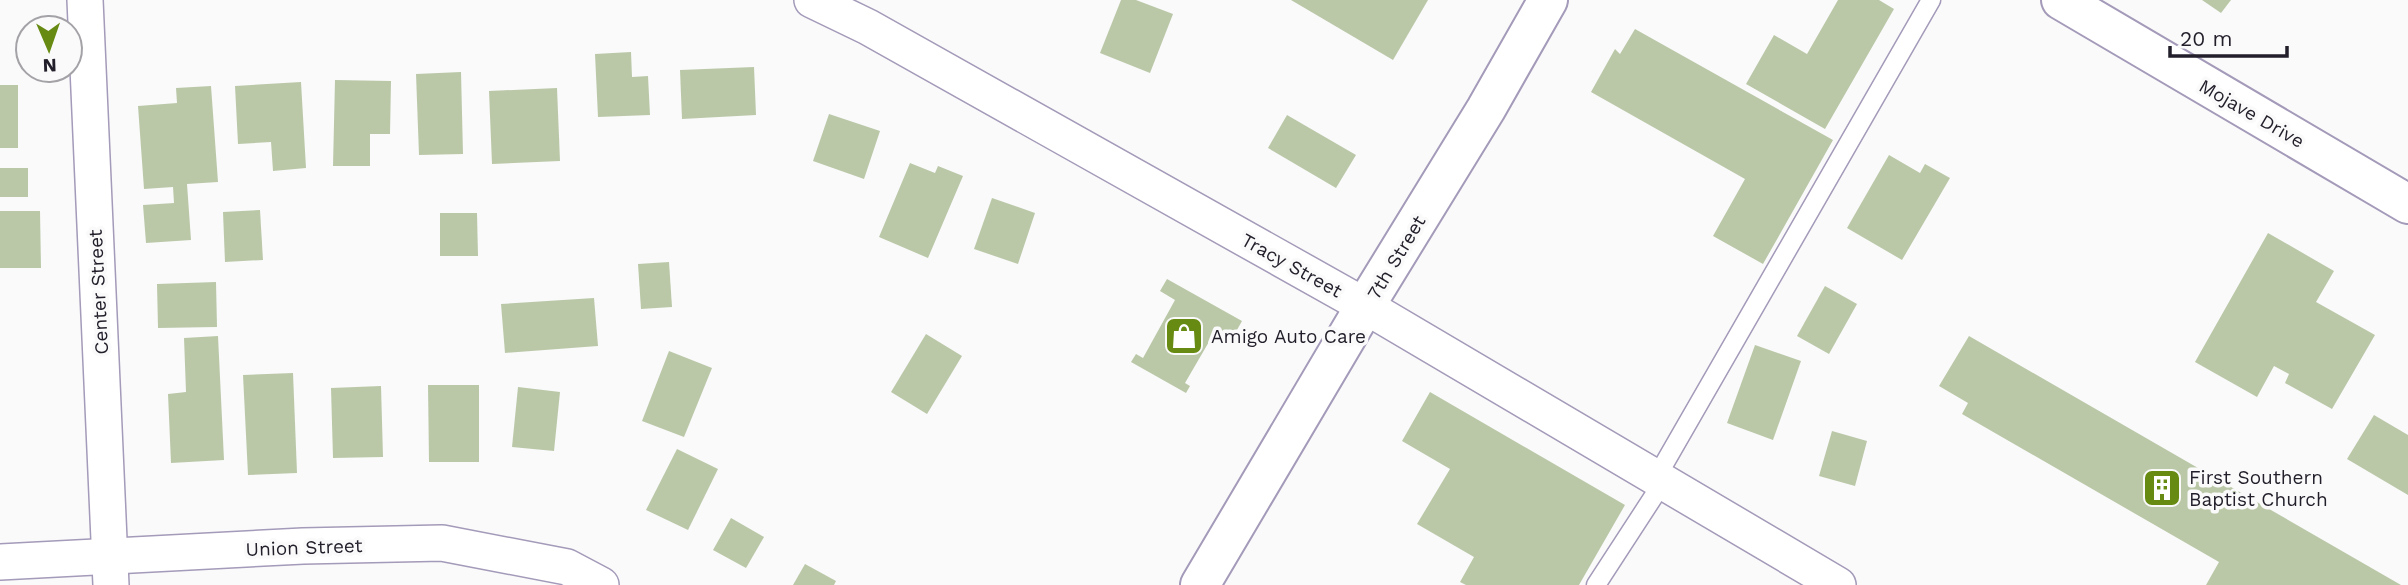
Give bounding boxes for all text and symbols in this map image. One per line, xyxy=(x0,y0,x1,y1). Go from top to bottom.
north arrow xyxy=(14,14,84,84)
scale bar xyxy=(2170,14,2287,58)
text: 20 m xyxy=(2180,26,2232,51)
text: N xyxy=(42,54,57,77)
street label: Mojave Drive xyxy=(2195,74,2308,153)
street label: 7th Street xyxy=(1362,211,1431,303)
street label: Tracy Street xyxy=(1237,228,1346,303)
street label: Center Street xyxy=(84,229,113,355)
shop icon: Amigo Auto Care xyxy=(1163,315,1205,357)
place label: Amigo Auto Care xyxy=(1211,325,1366,348)
place label: First Southern Baptist Church xyxy=(2189,466,2328,511)
building icon: First Southern Baptist Church xyxy=(2141,467,2183,509)
street label: Union Street xyxy=(245,534,363,561)

